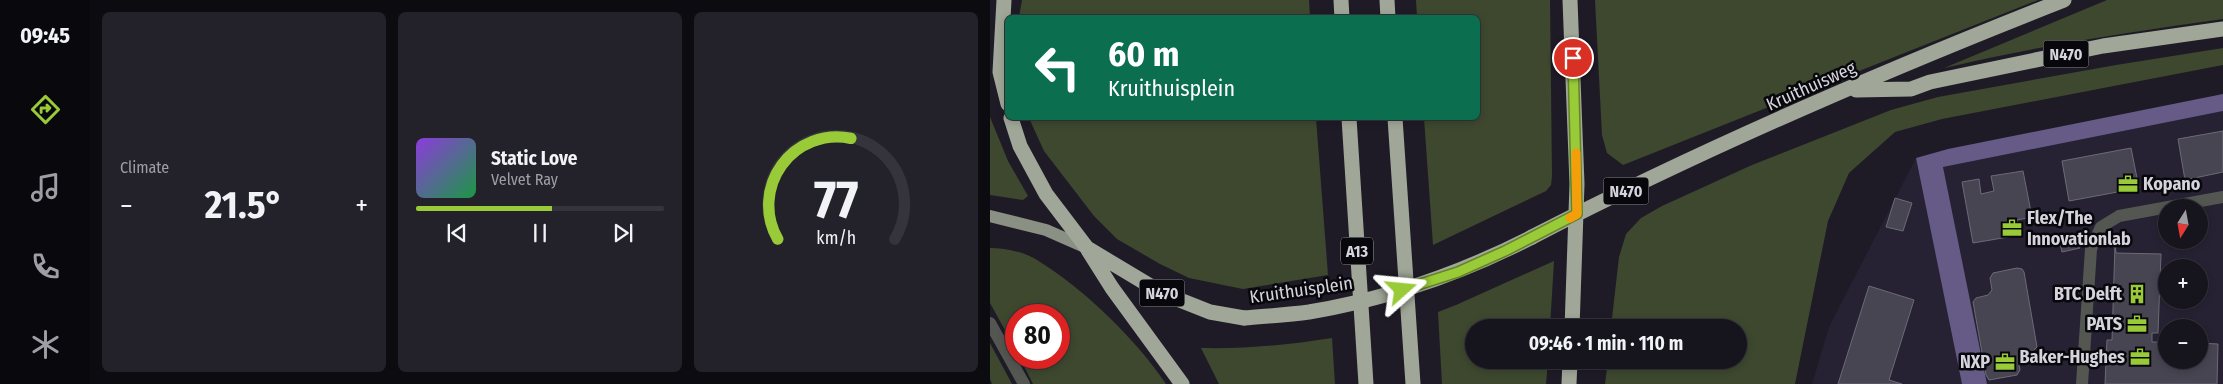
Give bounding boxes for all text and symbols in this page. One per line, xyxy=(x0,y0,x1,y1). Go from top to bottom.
text: 09:45 xyxy=(20,22,70,49)
text: 60 m xyxy=(1108,33,1179,75)
icon: left xyxy=(1025,35,1090,100)
pin xyxy=(1552,37,1594,79)
road number: N470 xyxy=(2044,41,2088,68)
icon: arrive xyxy=(1559,44,1587,72)
street label: Kruithuisweg xyxy=(1763,56,1860,116)
text: Kruithuisplein xyxy=(1108,75,1235,102)
icon: directions xyxy=(28,92,63,127)
text: Static Love xyxy=(491,147,578,170)
text: Climate xyxy=(120,158,169,177)
text: 77 xyxy=(814,169,858,232)
icon: music xyxy=(28,170,63,205)
text: Velvet Ray xyxy=(491,170,558,189)
office icon: Kopano xyxy=(2117,173,2139,195)
place label: Kopano xyxy=(2143,173,2201,195)
road number: N470 xyxy=(1604,178,1648,205)
text: 21.5° xyxy=(205,182,283,228)
text: − xyxy=(120,189,133,222)
text: + xyxy=(355,189,368,222)
north arrow xyxy=(2158,199,2208,249)
map controls xyxy=(2158,199,2208,369)
place label: Flex/The Innovationlab xyxy=(2027,207,2131,250)
office icon: Flex/The Innovationlab xyxy=(2001,217,2023,239)
icon: previous xyxy=(443,219,471,247)
icon: pause xyxy=(526,219,554,247)
icon: next xyxy=(609,219,637,247)
text: km/h xyxy=(816,227,856,249)
road number: A13 xyxy=(1341,238,1373,264)
icon: phone xyxy=(28,249,63,284)
button: + xyxy=(2158,259,2208,309)
position arrow xyxy=(1375,263,1427,315)
street label: Kruithuisplein xyxy=(1248,272,1354,308)
road number: N470 xyxy=(1140,280,1184,306)
place label: BTC Delft xyxy=(2054,283,2123,305)
building icon: BTC Delft xyxy=(2126,283,2148,305)
speed limit sign: 80 xyxy=(1005,304,1070,369)
place label: PATS xyxy=(2087,313,2122,335)
office icon: PATS xyxy=(2126,313,2148,335)
button: − xyxy=(2158,319,2208,369)
icon: climate xyxy=(28,327,63,362)
text: 09:46 · 1 min · 110 m xyxy=(1529,332,1683,355)
place label: Baker-Hughes xyxy=(2020,346,2125,368)
office icon: Baker-Hughes xyxy=(2129,346,2151,368)
place label: NXP xyxy=(1960,351,1990,373)
office icon: NXP xyxy=(1994,351,2016,373)

